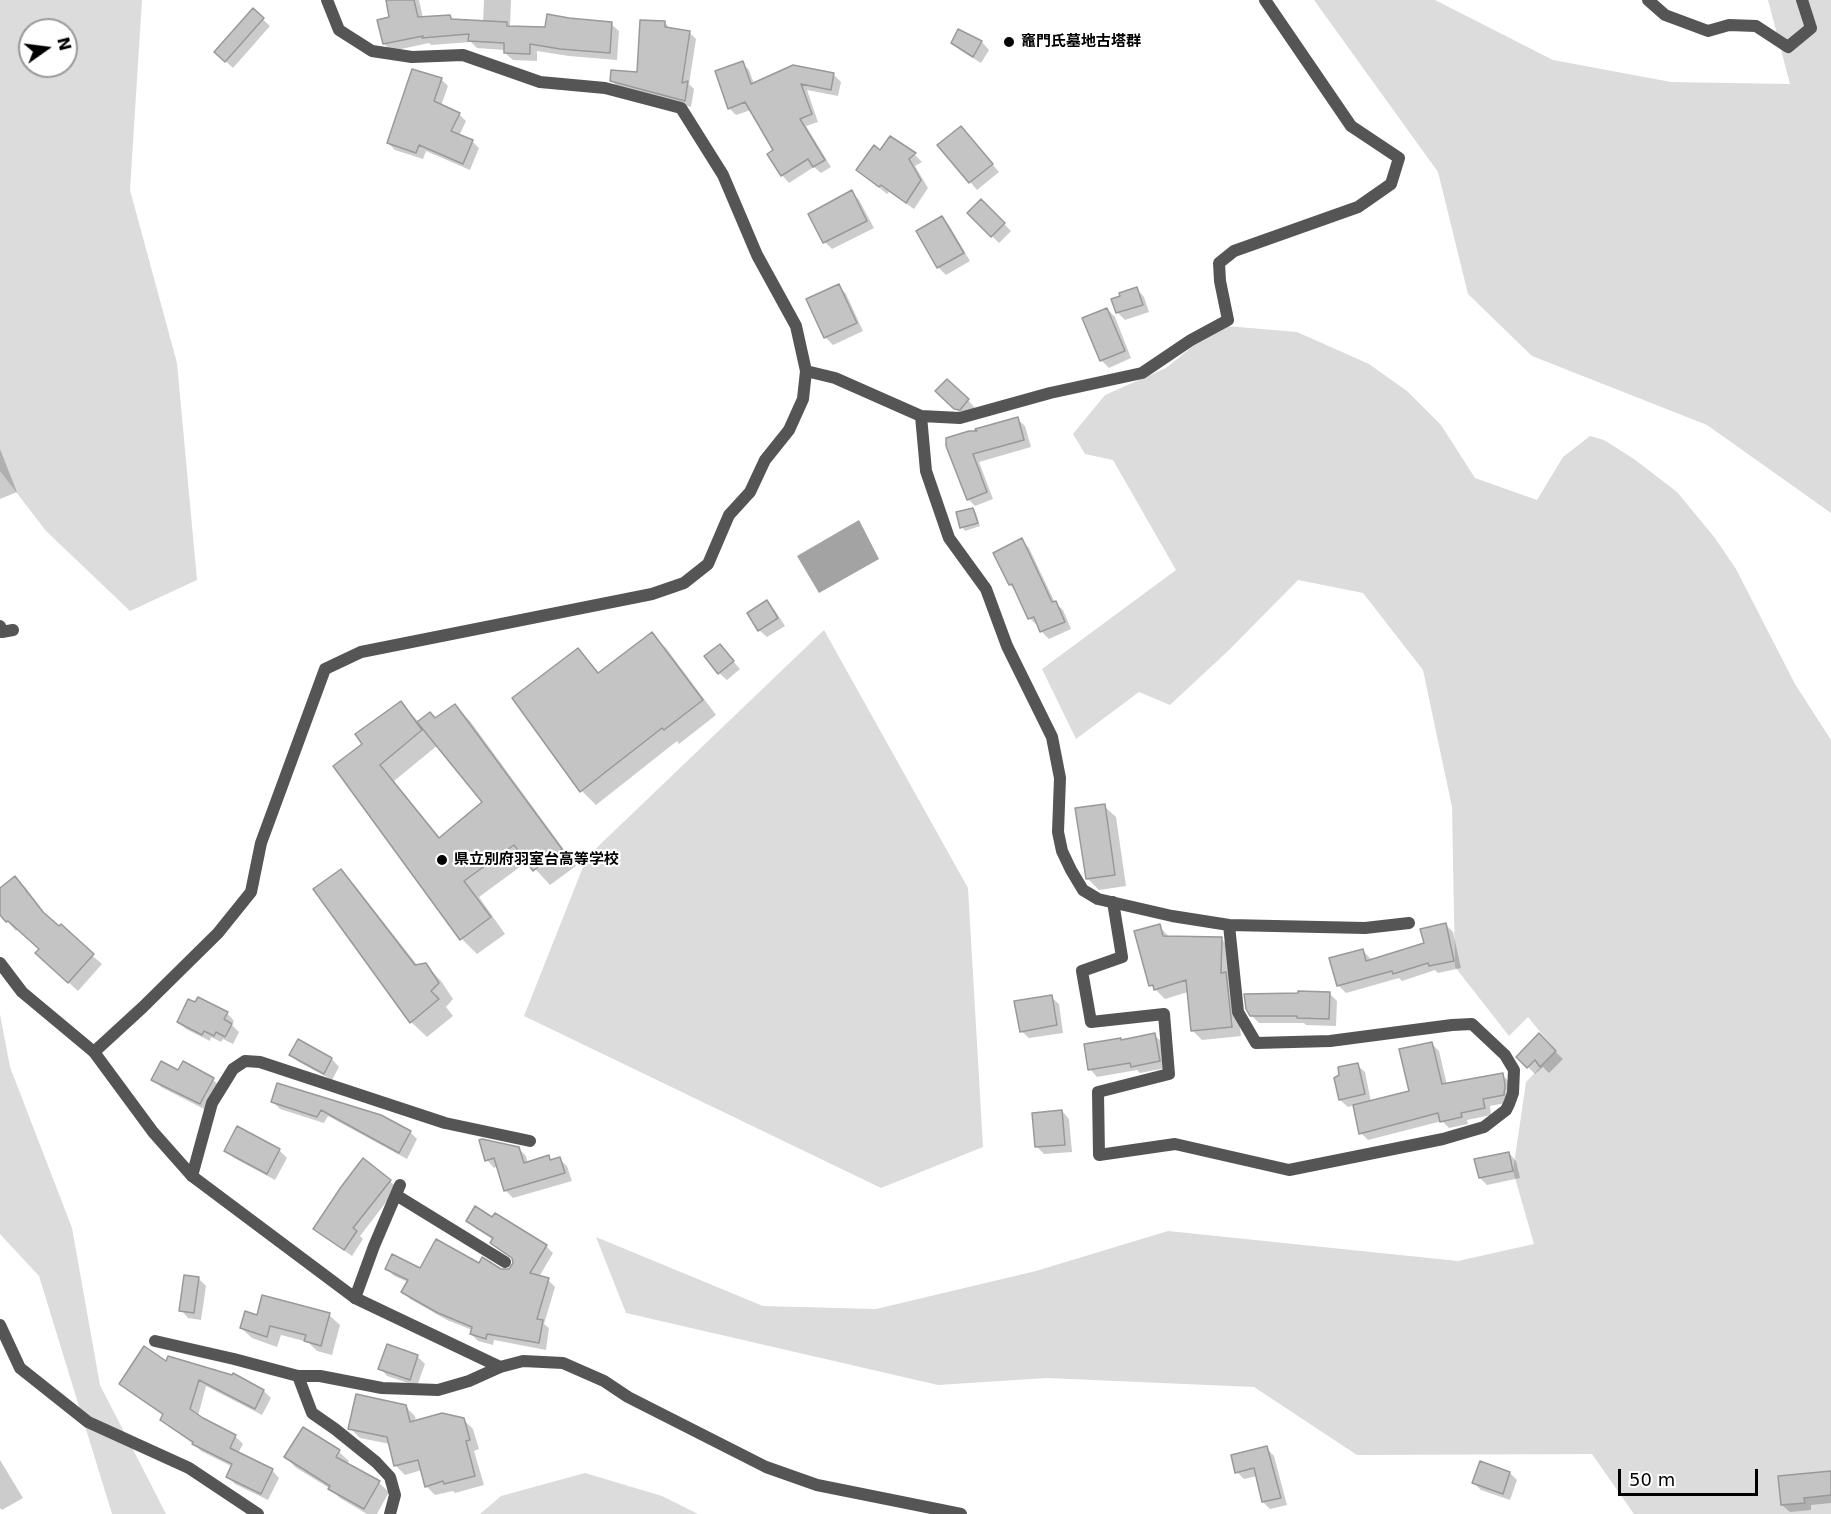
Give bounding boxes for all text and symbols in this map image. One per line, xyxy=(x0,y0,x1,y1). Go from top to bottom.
north arrow xyxy=(18,18,78,78)
place label: 竈門氏墓地古塔群 xyxy=(1021,33,1141,51)
text: N xyxy=(53,35,75,53)
marker: 竈門氏墓地古塔群 xyxy=(1002,35,1016,49)
place label: 県立別府羽室台高等学校 xyxy=(454,851,619,869)
marker: 県立別府羽室台高等学校 xyxy=(435,853,449,867)
scale bar xyxy=(1621,1457,1760,1495)
text: 50 m xyxy=(1629,1469,1675,1490)

